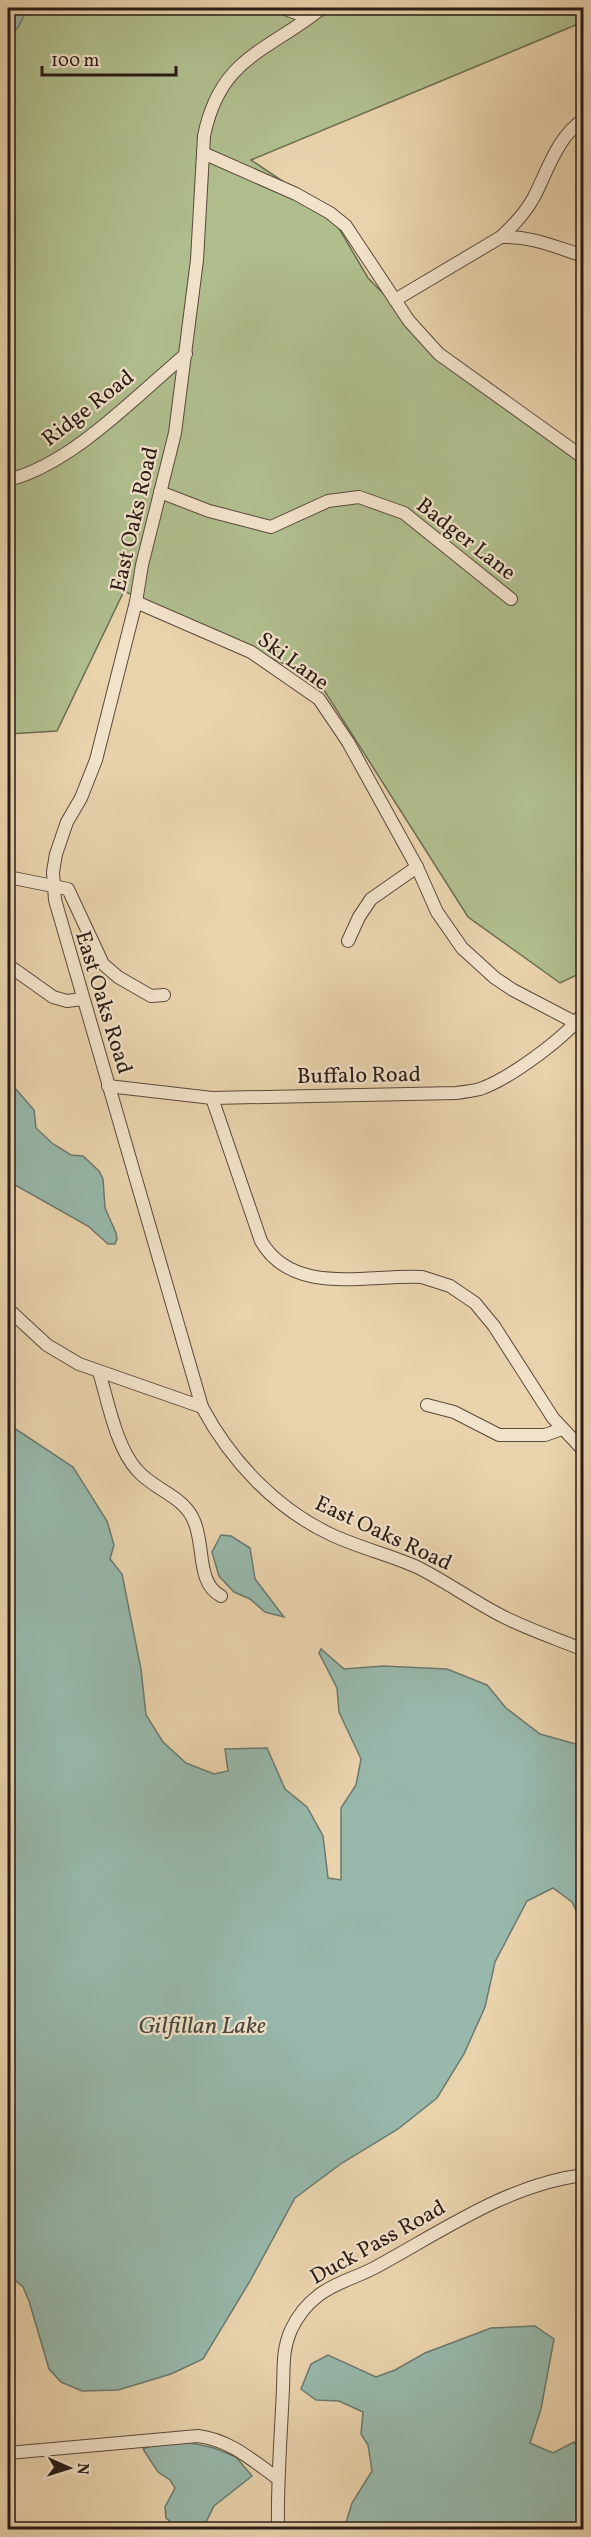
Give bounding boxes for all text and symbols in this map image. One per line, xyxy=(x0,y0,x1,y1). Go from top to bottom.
scale bar xyxy=(42,39,176,77)
text: 100 m xyxy=(51,49,100,74)
street label: Ridge Road xyxy=(36,363,141,455)
street label: East Oaks Road xyxy=(104,444,167,595)
street label: Badger Lane xyxy=(409,491,522,589)
street label: Ski Lane xyxy=(250,625,335,699)
street label: East Oaks Road xyxy=(66,927,139,1078)
street label: Buffalo Road xyxy=(297,1060,421,1093)
street label: East Oaks Road xyxy=(309,1489,457,1580)
water label: Gilfillan Lake xyxy=(138,2010,266,2044)
street label: Duck Pass Road xyxy=(305,2193,452,2293)
north arrow xyxy=(39,2438,99,2498)
text: N xyxy=(71,2462,93,2475)

